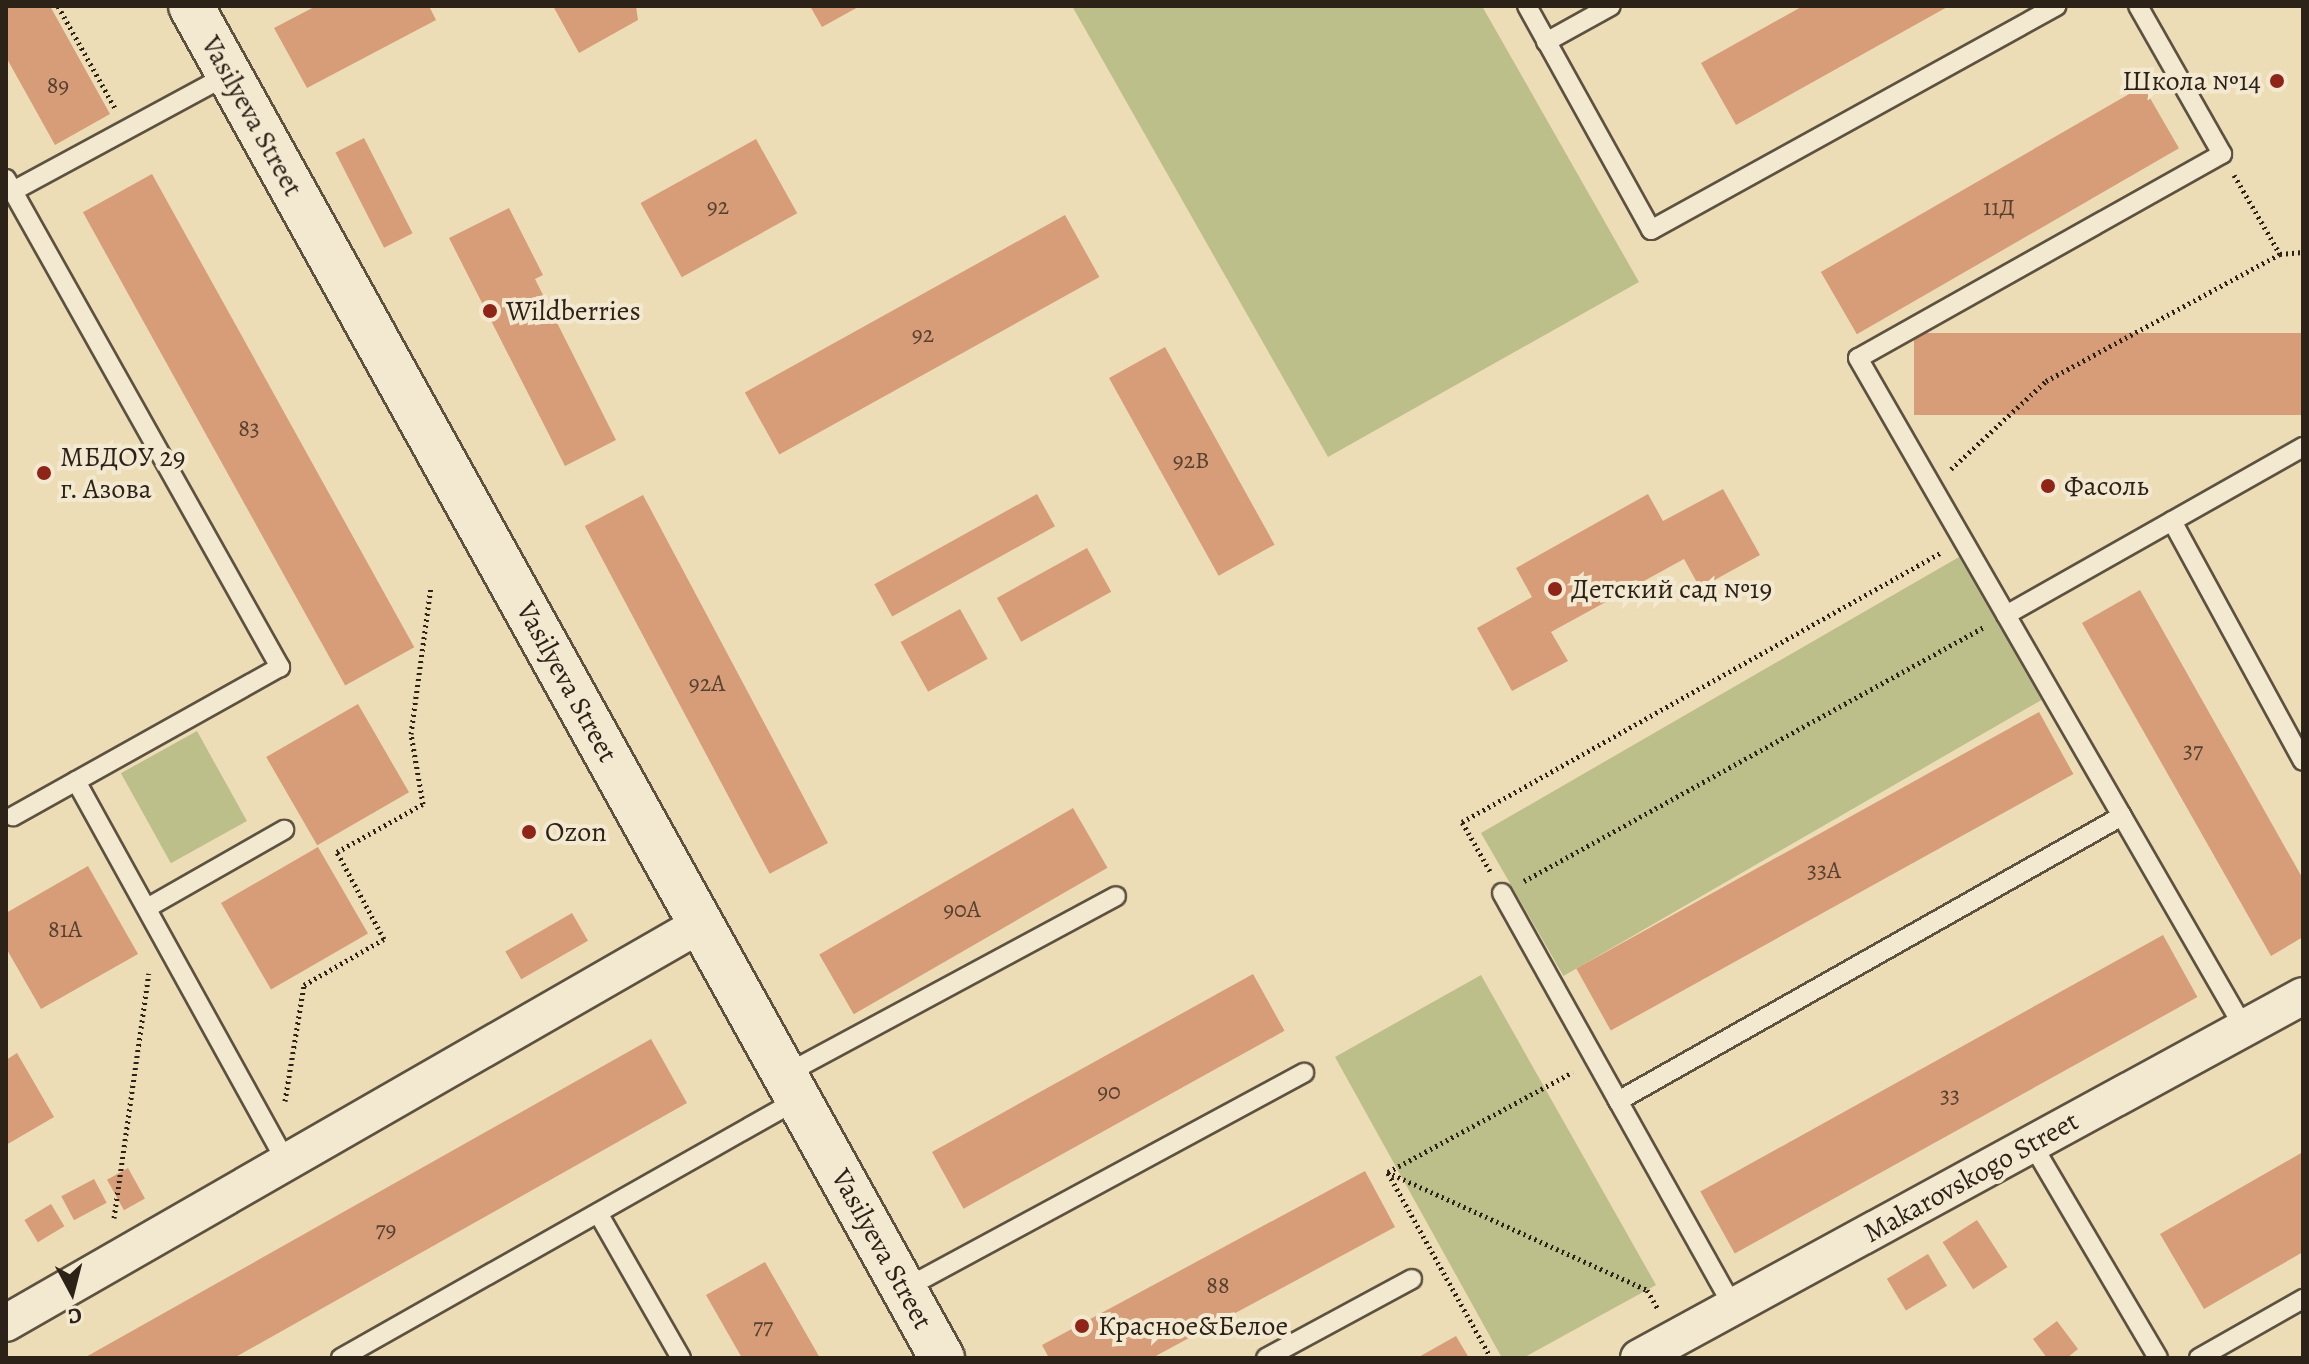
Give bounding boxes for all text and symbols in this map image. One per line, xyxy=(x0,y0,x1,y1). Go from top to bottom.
street label: Vasilyeva Street xyxy=(194,30,310,202)
place label: Школа №14 xyxy=(2122,64,2261,98)
house number: 89 xyxy=(47,72,69,100)
marker: Школа №14 xyxy=(2268,72,2286,90)
house number: 92 xyxy=(707,193,729,221)
house number: 11Д xyxy=(1983,194,2015,222)
place label: Wildberries xyxy=(506,294,641,328)
marker: Wildberries xyxy=(481,302,499,320)
house number: 92 xyxy=(912,321,934,349)
house number: 83 xyxy=(238,415,260,443)
place label: МБДОУ 29 г. Азова xyxy=(60,440,185,506)
house number: 92В xyxy=(1173,447,1209,475)
marker: МБДОУ 29 г. Азова xyxy=(35,464,53,482)
place label: Фасоль xyxy=(2064,469,2149,503)
marker: Фасоль xyxy=(2039,477,2057,495)
place label: Детский сад №19 xyxy=(1571,572,1772,606)
marker: Детский сад №19 xyxy=(1546,580,1564,598)
street label: Vasilyeva Street xyxy=(509,596,625,768)
house number: 92А xyxy=(689,670,725,698)
house number: 37 xyxy=(2183,737,2203,765)
place label: Ozon xyxy=(545,815,607,849)
marker: Ozon xyxy=(520,823,538,841)
house number: 33А xyxy=(1807,857,1841,885)
house number: 90А xyxy=(943,896,981,924)
house number: 81А xyxy=(48,916,82,944)
house number: 90 xyxy=(1097,1078,1121,1106)
house number: 33 xyxy=(1940,1082,1960,1110)
street label: Makarovskogo Street xyxy=(1858,1104,2084,1250)
street label: Vasilyeva Street xyxy=(824,1163,940,1335)
house number: 79 xyxy=(376,1216,396,1244)
north arrow xyxy=(32,1252,112,1332)
house number: 88 xyxy=(1206,1272,1230,1300)
text: С xyxy=(66,1300,83,1332)
place label: Красное&Белое xyxy=(1098,1309,1288,1343)
house number: 77 xyxy=(753,1313,773,1341)
marker: Красное&Белое xyxy=(1073,1317,1091,1335)

